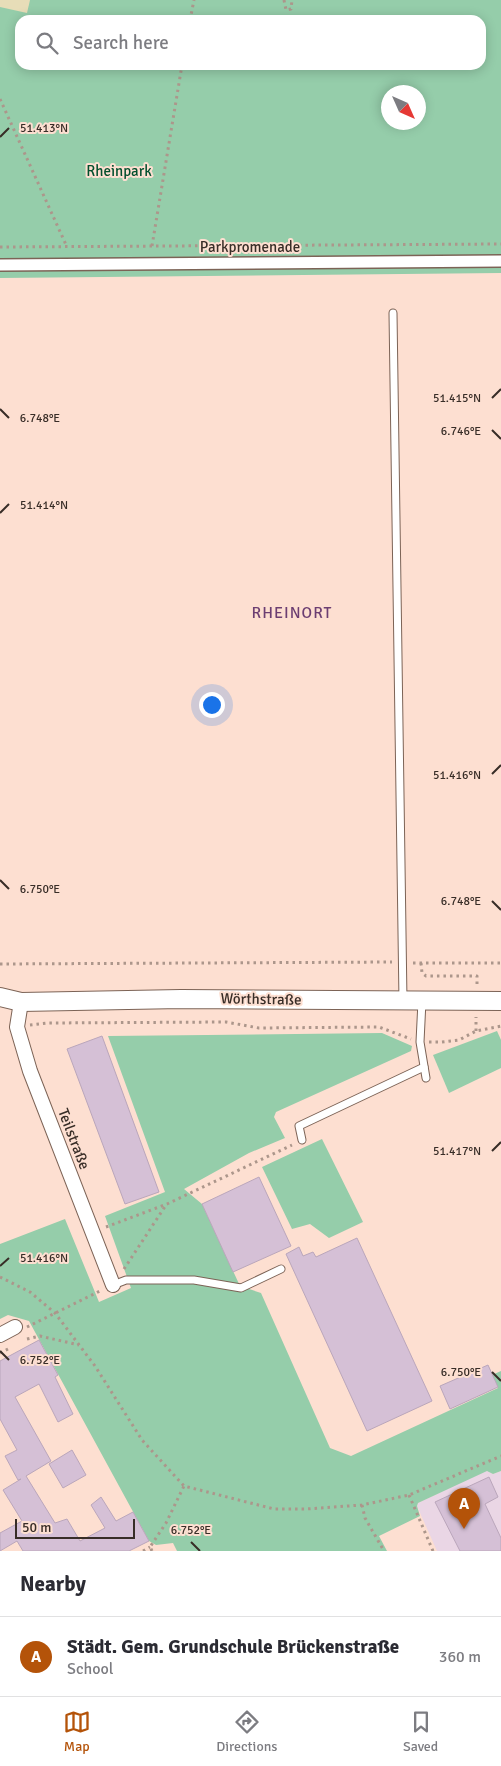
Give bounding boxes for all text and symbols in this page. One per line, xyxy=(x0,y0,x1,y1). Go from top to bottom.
search box xyxy=(15,15,486,70)
icon: search xyxy=(33,29,61,57)
text: Search here xyxy=(73,31,169,55)
north arrow xyxy=(381,85,426,130)
text: 51.413°N xyxy=(20,121,68,136)
park label: Rheinpark xyxy=(86,162,152,180)
street label: Parkpromenade xyxy=(200,238,300,256)
text: 51.415°N xyxy=(433,391,481,406)
text: 6.748°E xyxy=(20,411,60,426)
text: 6.746°E xyxy=(441,424,481,439)
text: 51.414°N xyxy=(20,498,68,513)
district label: RHEINORT xyxy=(252,603,332,623)
your location xyxy=(199,692,225,718)
text: 51.416°N xyxy=(433,768,481,783)
text: 6.750°E xyxy=(20,882,60,897)
text: 6.748°E xyxy=(441,894,481,909)
street label: Wörthstraße xyxy=(220,989,302,1009)
street label: Teilstraße xyxy=(54,1106,94,1172)
text: 51.417°N xyxy=(433,1144,481,1159)
text: 51.416°N xyxy=(20,1251,68,1266)
text: 6.752°E xyxy=(20,1353,60,1368)
text: 6.750°E xyxy=(441,1365,481,1380)
pin: A xyxy=(448,1488,480,1529)
scale bar xyxy=(15,1516,135,1539)
text: 50 m xyxy=(22,1519,51,1536)
text: 6.752°E xyxy=(171,1523,211,1538)
text: Nearby xyxy=(20,1571,86,1597)
text: Städt. Gem. Grundschule Brückenstraße xyxy=(67,1635,399,1659)
text: A xyxy=(31,1647,41,1667)
text: 360 m xyxy=(439,1647,481,1667)
text: School xyxy=(67,1659,113,1679)
tab: Map xyxy=(63,1708,91,1755)
tab: Directions xyxy=(216,1708,277,1755)
tab: Saved xyxy=(403,1708,438,1755)

